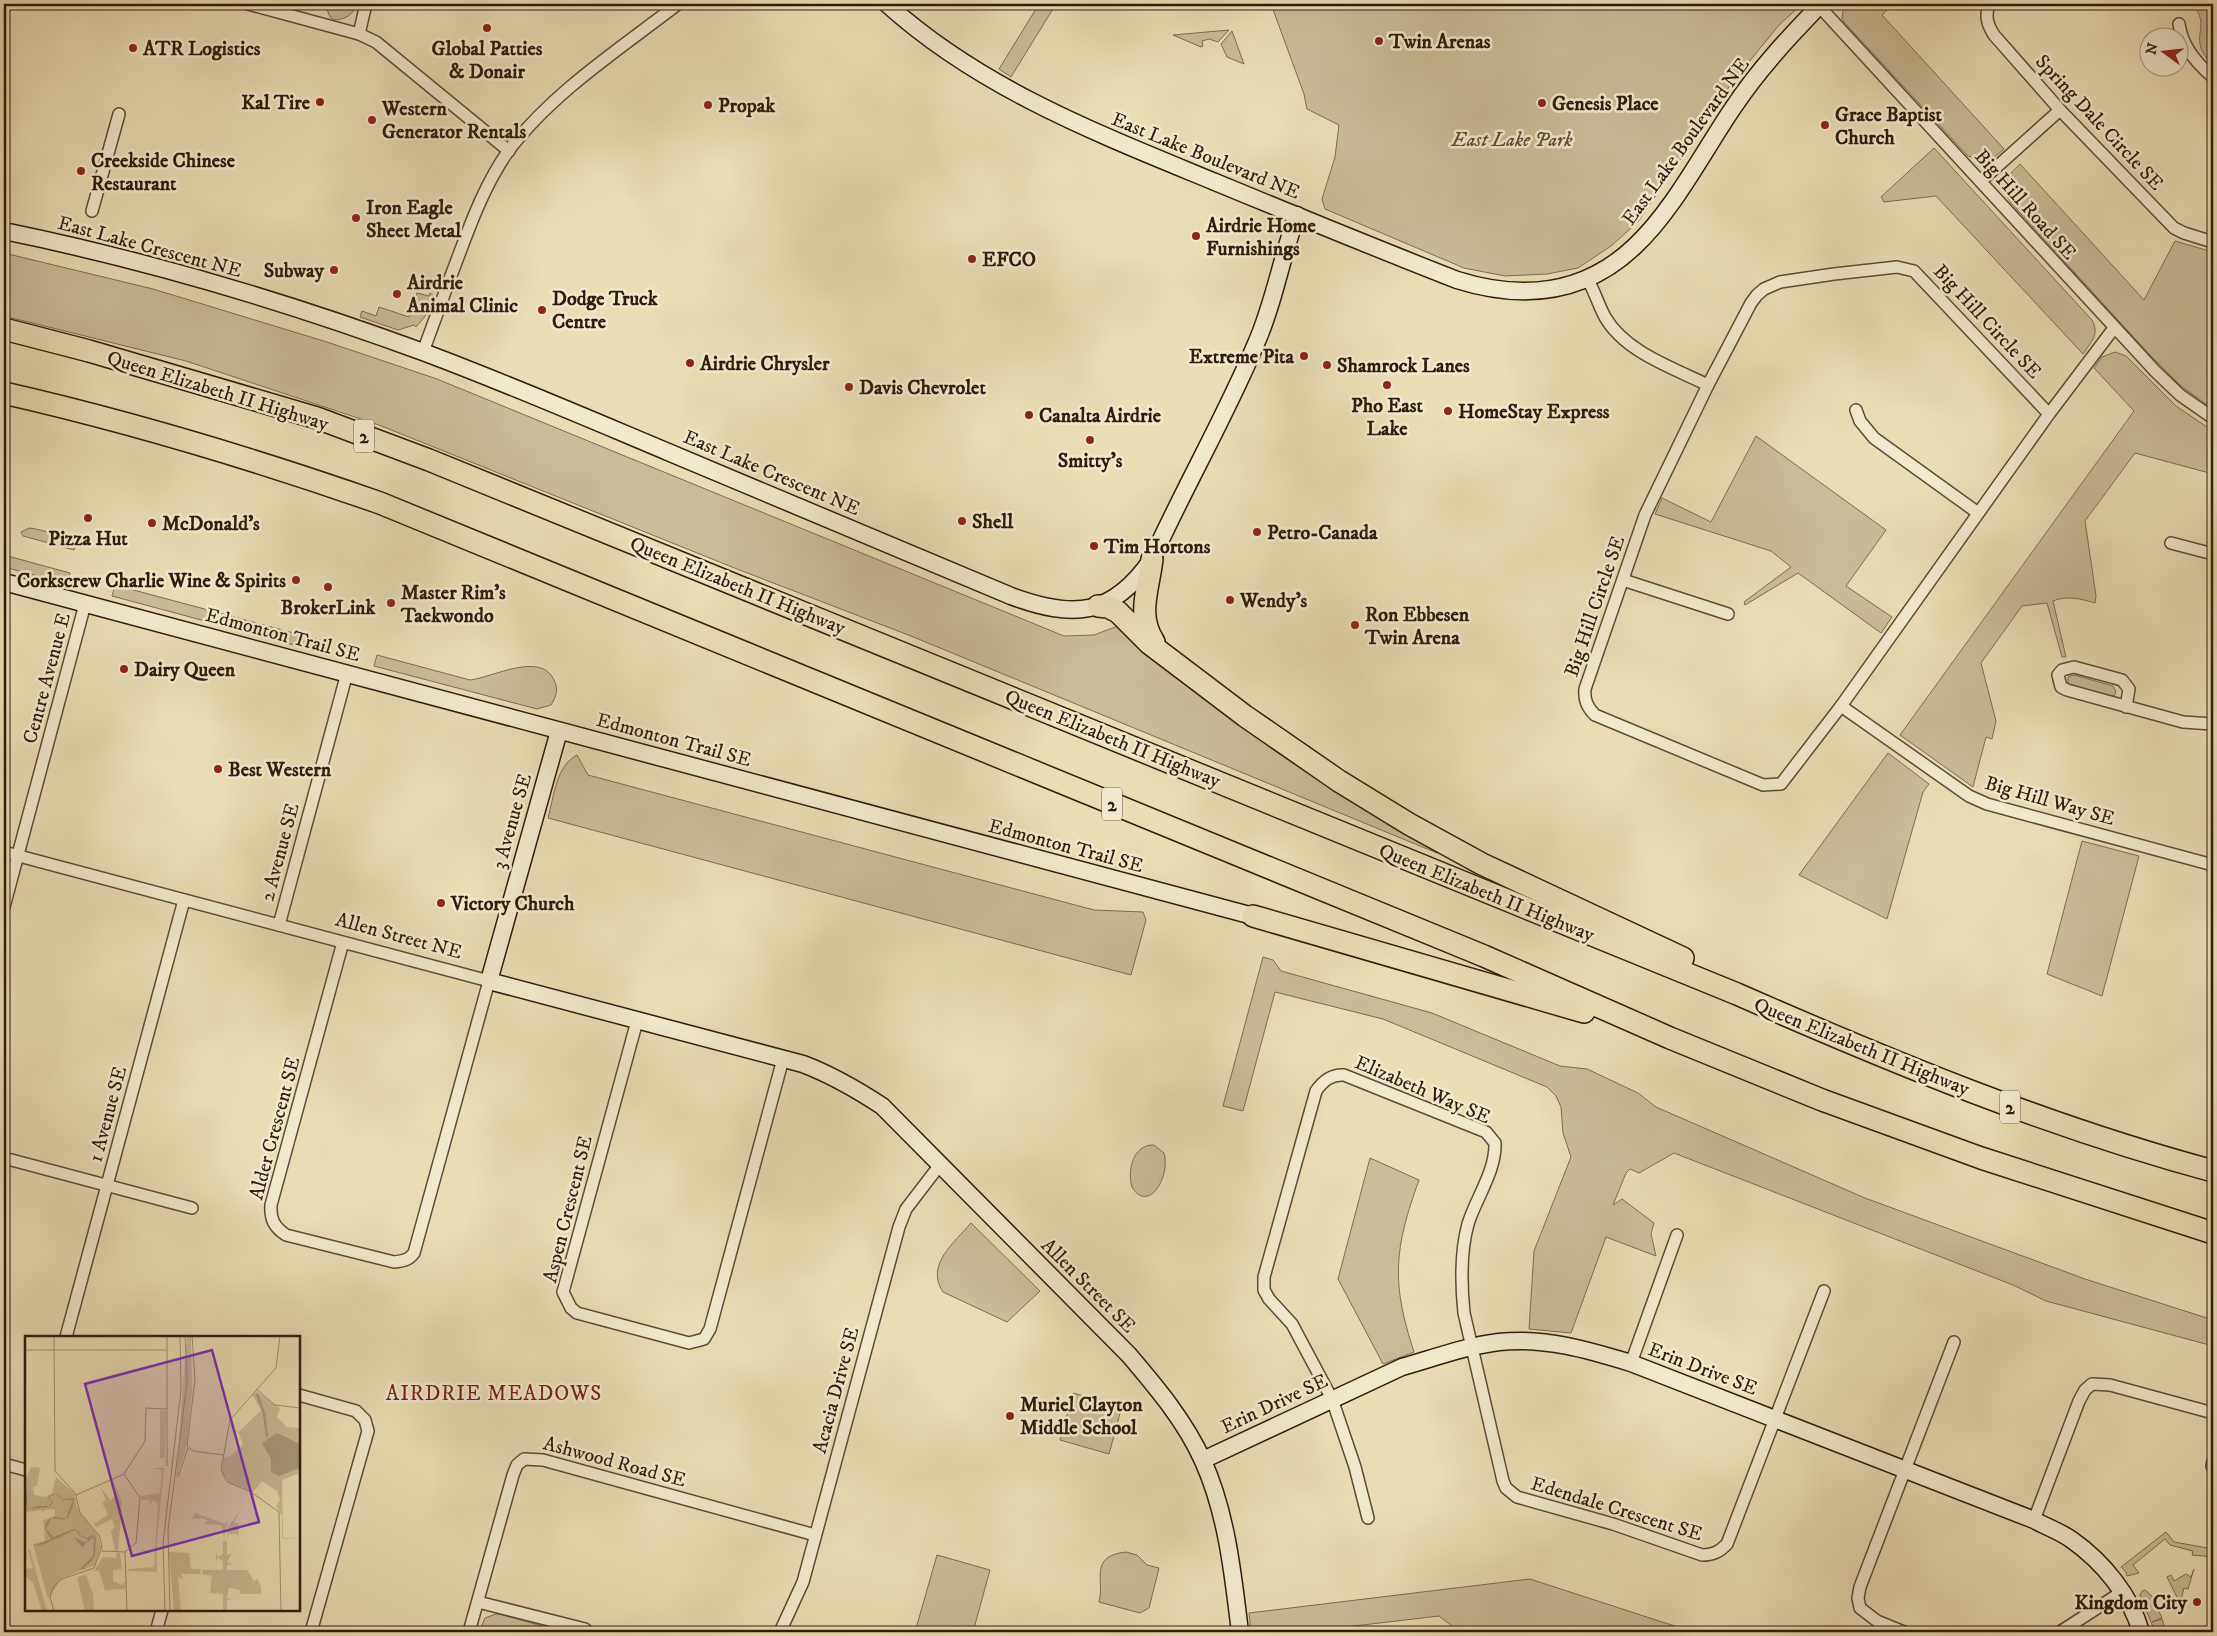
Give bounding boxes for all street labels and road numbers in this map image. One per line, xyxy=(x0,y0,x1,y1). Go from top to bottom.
street label: Spring Dale Circle SE xyxy=(2029,50,2168,196)
street label: East Lake Boulevard NE xyxy=(1617,53,1755,231)
street label: East Lake Boulevard NE xyxy=(1108,107,1303,206)
street label: Big Hill Road SE xyxy=(1969,144,2081,266)
street label: East Lake Crescent NE xyxy=(55,211,244,284)
street label: Big Hill Circle SE xyxy=(1927,260,2046,384)
street label: Queen Elizabeth II Highway xyxy=(104,346,332,437)
road number: 2 xyxy=(354,420,374,452)
street label: East Lake Crescent NE xyxy=(679,425,863,522)
street label: Queen Elizabeth II Highway xyxy=(626,532,849,641)
street label: Big Hill Circle SE xyxy=(1560,533,1631,680)
street label: Edmonton Trail SE xyxy=(203,603,363,668)
street label: Centre Avenue E xyxy=(18,610,77,747)
street label: Queen Elizabeth II Highway xyxy=(1001,685,1224,794)
street label: Edmonton Trail SE xyxy=(594,708,754,773)
street label: 3 Avenue SE xyxy=(487,771,538,872)
street label: Big Hill Way SE xyxy=(1982,771,2117,832)
road number: 2 xyxy=(1102,788,1122,821)
street label: 2 Avenue SE xyxy=(255,801,306,904)
street label: Edmonton Trail SE xyxy=(986,814,1146,879)
street label: Queen Elizabeth II Highway xyxy=(1375,839,1598,948)
street label: Allen Street NE xyxy=(333,908,465,965)
street label: Queen Elizabeth II Highway xyxy=(1750,993,1973,1102)
street label: Elizabeth Way SE xyxy=(1351,1050,1494,1130)
street label: Alder Crescent SE xyxy=(244,1054,307,1203)
street label: 1 Avenue SE xyxy=(84,1064,133,1165)
road number: 2 xyxy=(2000,1090,2020,1124)
street label: Aspen Crescent SE xyxy=(538,1133,599,1285)
street label: Allen Street SE xyxy=(1035,1233,1141,1339)
street label: Acacia Drive SE xyxy=(808,1324,865,1456)
street label: Erin Drive SE xyxy=(1644,1337,1761,1402)
street label: Erin Drive SE xyxy=(1217,1369,1332,1440)
street label: Ashwood Road SE xyxy=(541,1431,689,1493)
street label: Edendale Crescent SE xyxy=(1528,1471,1705,1547)

